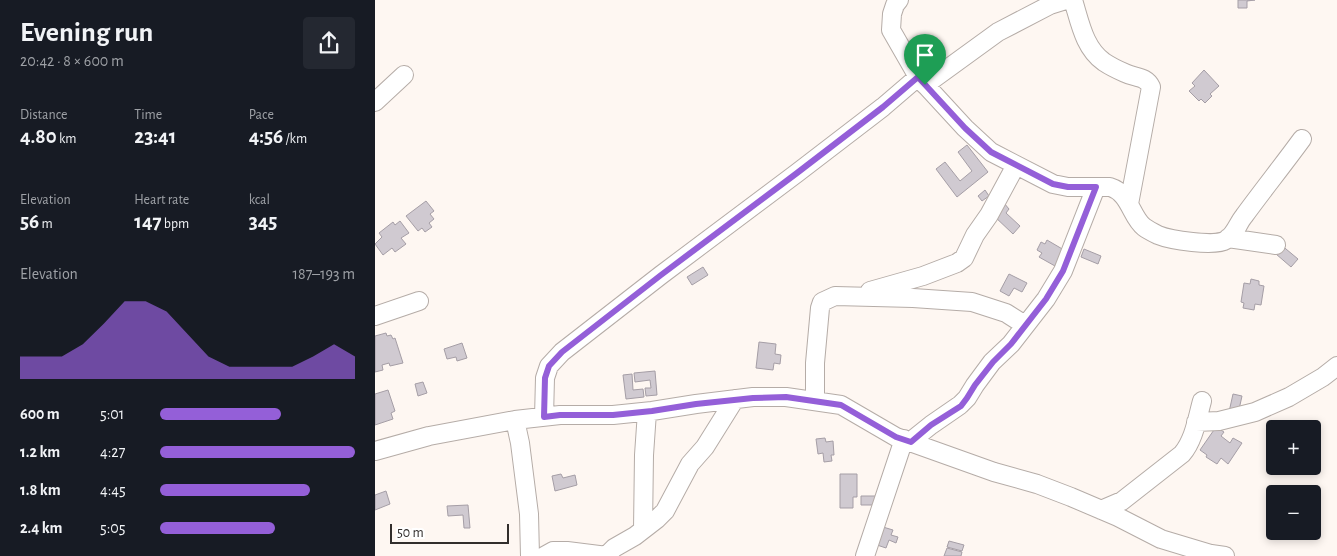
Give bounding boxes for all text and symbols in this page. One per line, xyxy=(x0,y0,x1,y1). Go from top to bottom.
button: share xyxy=(303,17,355,69)
text: Evening run xyxy=(20,19,153,47)
pin xyxy=(904,34,946,85)
icon: arrive xyxy=(911,41,939,69)
text: 20:42 · 8 × 600 m xyxy=(20,53,124,69)
text: Distance xyxy=(20,108,67,122)
text: Time xyxy=(134,108,162,122)
text: Pace xyxy=(249,108,274,122)
text: 4.80 xyxy=(20,126,57,147)
text: 23:41 xyxy=(134,126,176,147)
text: 4:56 xyxy=(249,126,283,147)
text: km xyxy=(57,132,77,146)
text: /km xyxy=(283,132,307,146)
text: Elevation xyxy=(20,193,71,207)
text: Heart rate xyxy=(134,193,189,207)
text: kcal xyxy=(249,193,270,207)
text: 56 xyxy=(20,211,39,232)
text: 147 xyxy=(134,211,162,232)
text: 345 xyxy=(249,211,277,232)
text: m xyxy=(39,217,53,231)
text: bpm xyxy=(162,217,189,231)
text: Elevation xyxy=(20,266,78,282)
text: 187–193 m xyxy=(293,266,355,282)
text: 600 m xyxy=(20,406,60,422)
text: 5:01 xyxy=(100,406,124,422)
map controls xyxy=(1266,420,1321,540)
button: + xyxy=(1266,420,1321,475)
text: 1.2 km xyxy=(20,444,60,460)
text: 4:27 xyxy=(100,444,125,460)
text: 1.8 km xyxy=(20,482,61,498)
text: 4:45 xyxy=(100,482,126,498)
button: − xyxy=(1266,485,1321,540)
text: 2.4 km xyxy=(20,520,63,536)
text: 5:05 xyxy=(100,520,126,536)
scale bar xyxy=(390,521,509,544)
text: 50 m xyxy=(397,526,424,540)

